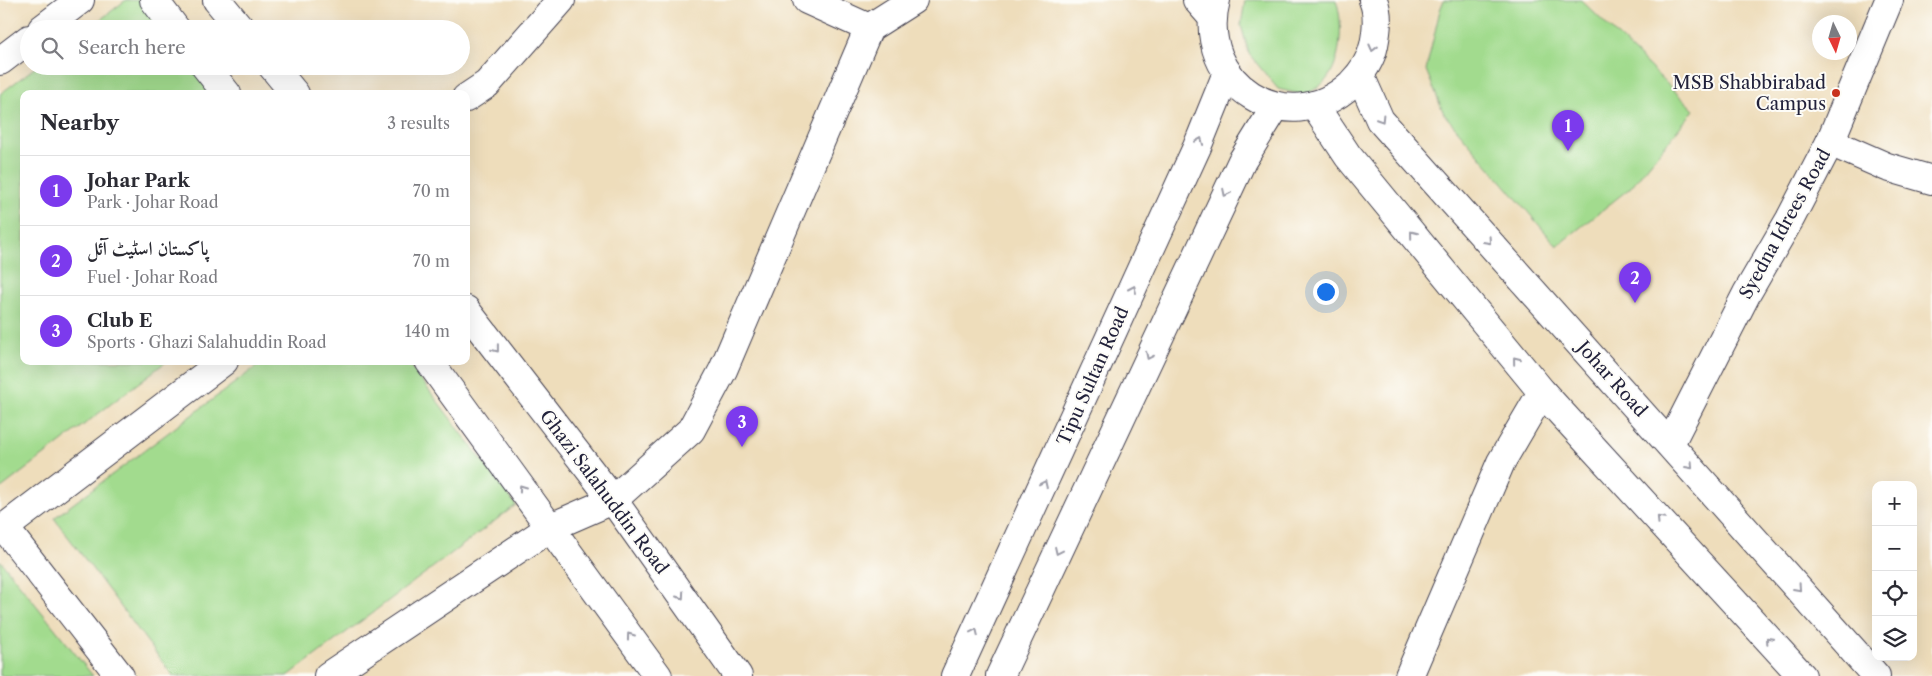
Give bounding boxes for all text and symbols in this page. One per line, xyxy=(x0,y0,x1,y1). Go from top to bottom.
north arrow xyxy=(1812,15,1857,60)
search box xyxy=(20,20,470,75)
icon: search xyxy=(38,34,66,62)
text: Search here xyxy=(78,36,186,59)
one-way arrow xyxy=(1368,43,1379,52)
place label: MSB Shabbirabad Campus xyxy=(1673,72,1826,115)
marker: MSB Shabbirabad Campus xyxy=(1830,87,1842,99)
text: Nearby xyxy=(40,110,119,135)
pin: 1 xyxy=(1552,110,1584,151)
text: 3 results xyxy=(387,113,450,133)
one-way arrow xyxy=(1375,113,1384,123)
one-way arrow xyxy=(1194,137,1204,145)
street label: Syedna Idrees Road xyxy=(1735,145,1835,303)
text: Johar Park xyxy=(87,169,190,192)
text: 1 xyxy=(52,181,60,201)
text: 70 m xyxy=(413,181,450,201)
one-way arrow xyxy=(1222,188,1232,197)
text: Park · Johar Road xyxy=(87,192,218,212)
one-way arrow xyxy=(1409,231,1418,240)
one-way arrow xyxy=(1483,235,1492,244)
text: پاکستان اسٹیٹ آئل xyxy=(87,237,209,260)
text: 2 xyxy=(51,251,61,271)
text: 70 m xyxy=(413,251,450,271)
pin: 2 xyxy=(1619,262,1651,303)
text: Fuel · Johar Road xyxy=(87,267,218,287)
your location xyxy=(1313,279,1339,305)
one-way arrow xyxy=(1126,285,1137,294)
street label: Tipu Sultan Road xyxy=(1053,303,1133,449)
text: Club E xyxy=(87,309,152,332)
text: 3 xyxy=(51,321,61,341)
text: 140 m xyxy=(405,321,450,341)
text: Sports · Ghazi Salahuddin Road xyxy=(87,332,327,352)
street label: Johar Road xyxy=(1570,334,1652,421)
one-way arrow xyxy=(490,343,499,353)
one-way arrow xyxy=(1144,351,1155,360)
one-way arrow xyxy=(1513,357,1521,366)
street label: Ghazi Salahuddin Road xyxy=(535,405,673,579)
pin: 3 xyxy=(726,406,758,447)
one-way arrow xyxy=(1684,461,1693,470)
one-way arrow xyxy=(1037,480,1048,489)
map controls xyxy=(1872,481,1917,661)
button: + xyxy=(1872,481,1917,526)
one-way arrow xyxy=(520,485,528,494)
one-way arrow xyxy=(1657,516,1666,525)
button: − xyxy=(1872,526,1917,571)
one-way arrow xyxy=(1054,546,1064,555)
button: locate xyxy=(1872,571,1917,616)
one-way arrow xyxy=(1792,582,1801,591)
one-way arrow xyxy=(675,590,684,600)
button: layers xyxy=(1872,616,1917,661)
one-way arrow xyxy=(969,628,980,637)
one-way arrow xyxy=(627,632,636,642)
one-way arrow xyxy=(1766,636,1775,645)

